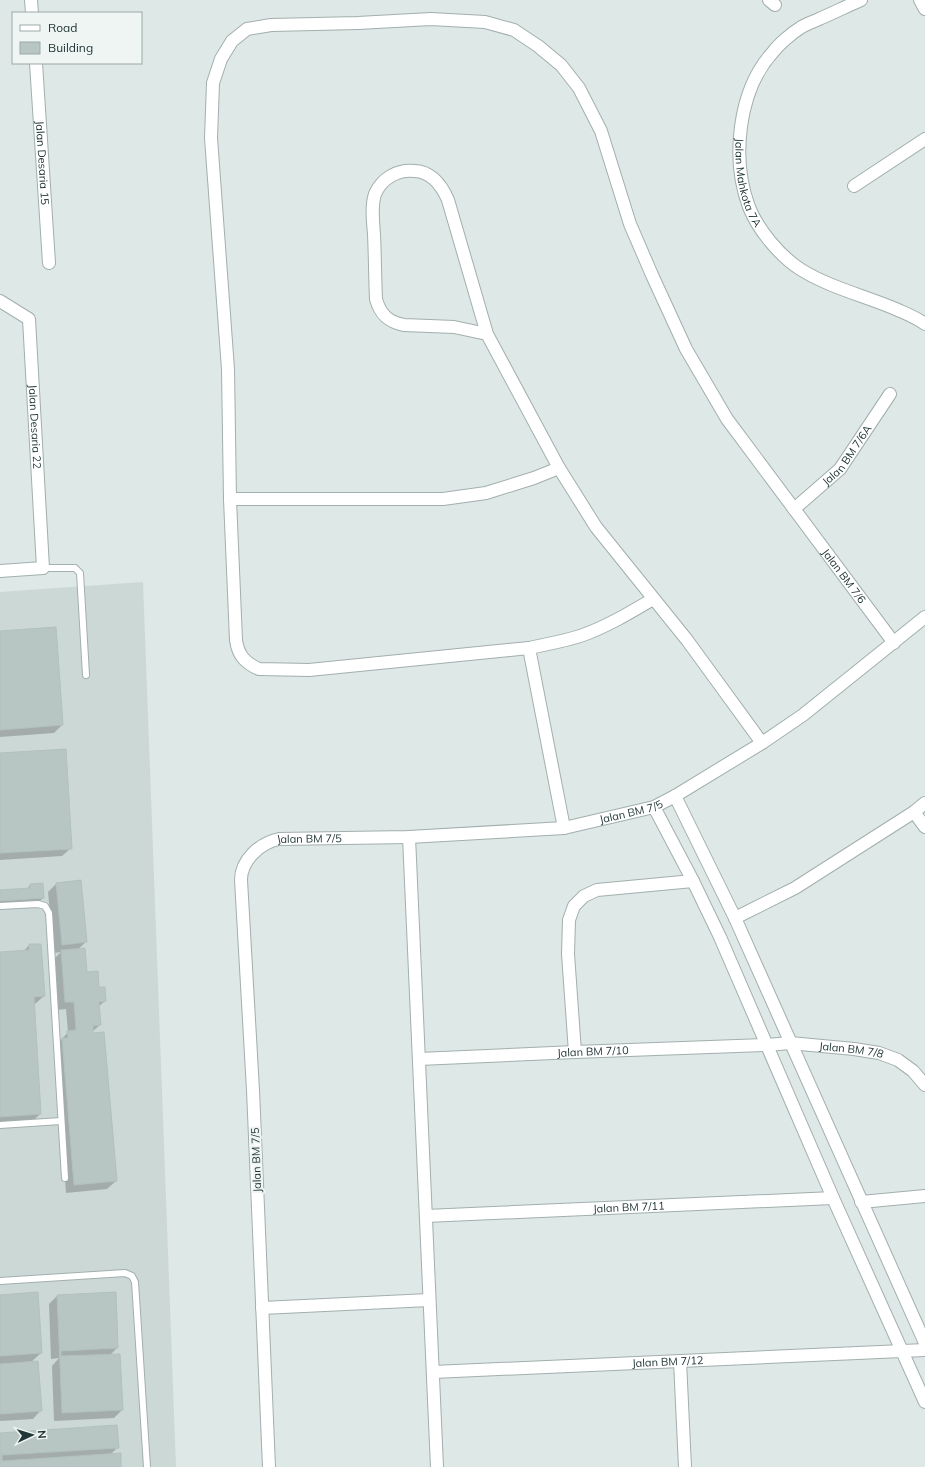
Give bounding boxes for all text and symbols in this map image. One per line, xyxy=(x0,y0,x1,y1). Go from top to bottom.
legend xyxy=(12,12,142,64)
text: Road xyxy=(48,20,77,35)
text: Building xyxy=(48,40,93,55)
street label: Jalan Desaria 15 xyxy=(33,120,52,206)
street label: Jalan Mahkota 7A xyxy=(732,138,765,229)
street label: Jalan Desaria 22 xyxy=(26,384,44,470)
street label: Jalan BM 7/6A xyxy=(819,422,874,488)
street label: Jalan BM 7/6 xyxy=(819,546,869,606)
street label: Jalan BM 7/5 xyxy=(598,796,666,827)
street label: Jalan BM 7/5 xyxy=(275,831,342,846)
street label: Jalan BM 7/8 xyxy=(818,1039,886,1061)
street label: Jalan BM 7/10 xyxy=(557,1043,629,1060)
street label: Jalan BM 7/5 xyxy=(248,1127,264,1193)
street label: Jalan BM 7/11 xyxy=(593,1198,665,1216)
street label: Jalan BM 7/12 xyxy=(632,1353,704,1370)
north arrow xyxy=(12,1415,52,1455)
text: N xyxy=(35,1430,49,1439)

